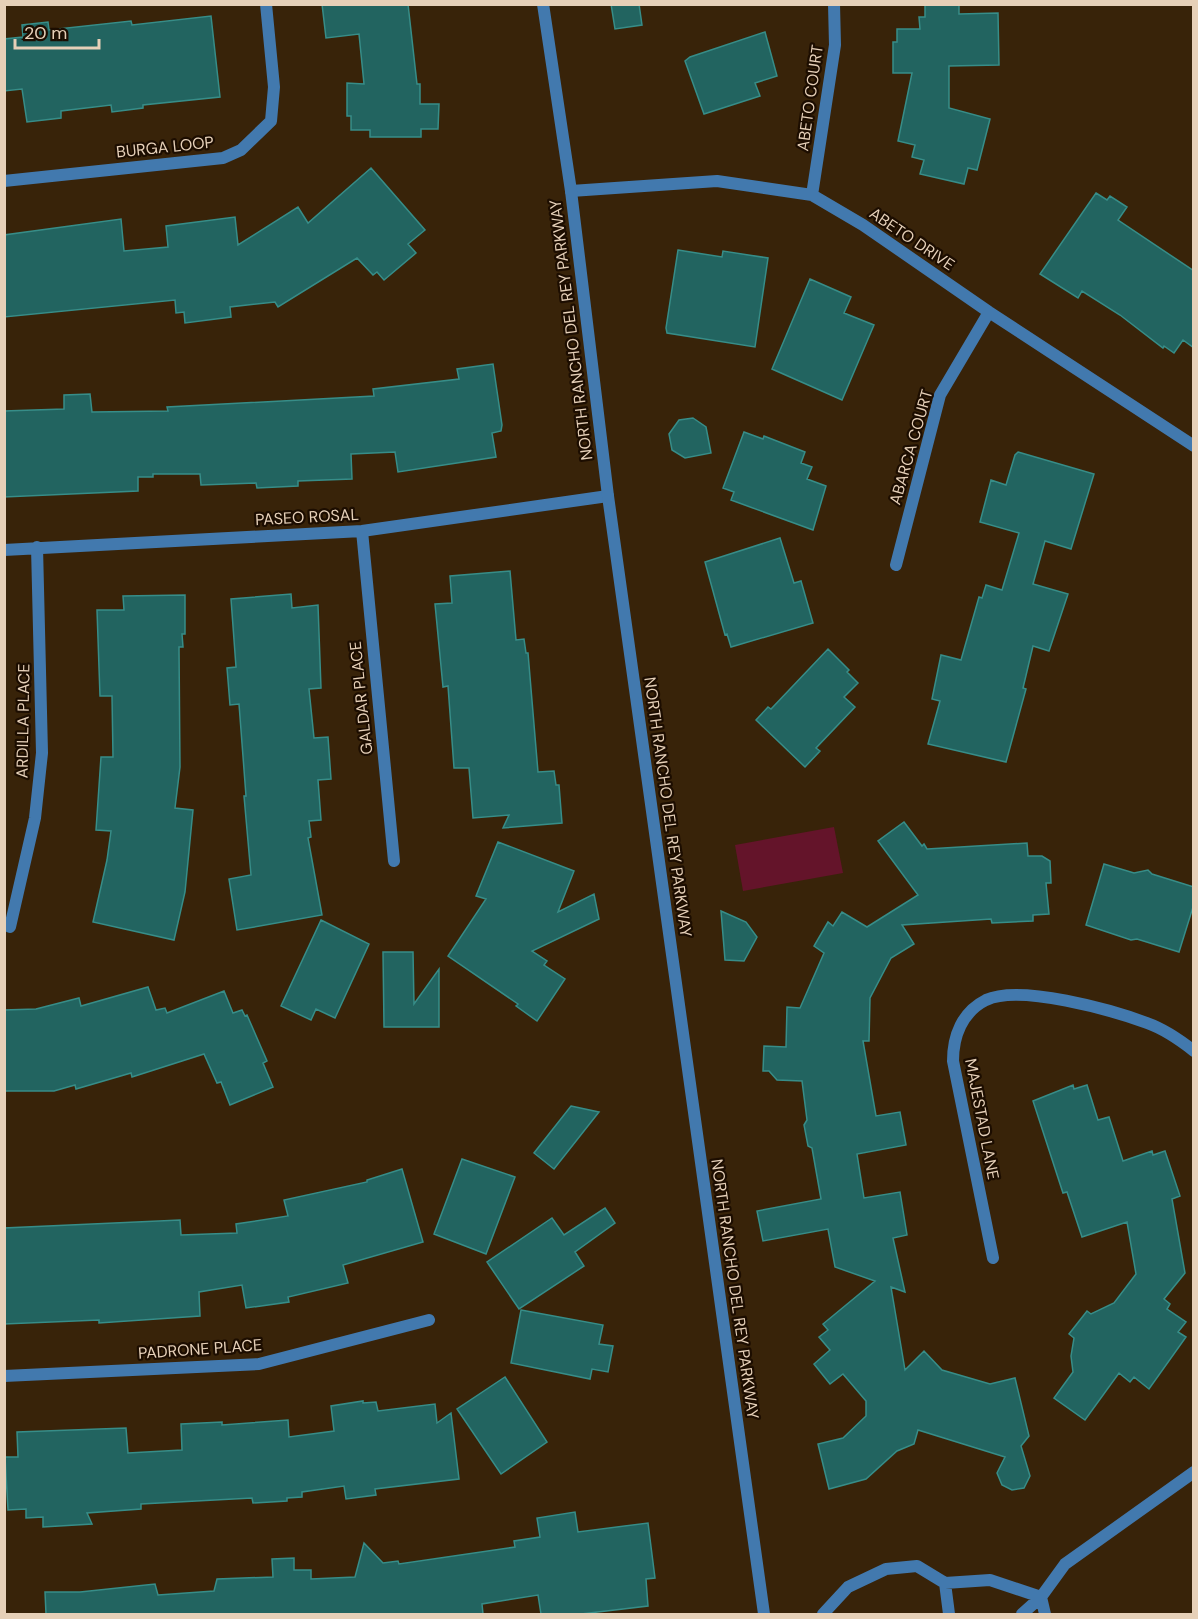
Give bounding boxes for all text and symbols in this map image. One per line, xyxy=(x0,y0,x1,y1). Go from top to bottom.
scale bar xyxy=(15,12,99,50)
text: 20 m xyxy=(24,21,67,45)
street label: ABETO COURT xyxy=(792,43,828,153)
street label: BURGA LOOP xyxy=(115,131,215,163)
street label: NORTH RANCHO DEL REY PARKWAY xyxy=(545,198,597,462)
street label: ABETO DRIVE xyxy=(865,203,959,275)
street label: ABARCA COURT xyxy=(884,387,938,507)
street label: PASEO ROSAL xyxy=(255,504,359,530)
street label: GALDAR PLACE xyxy=(345,640,377,756)
street label: ARDILLA PLACE xyxy=(11,663,35,779)
street label: NORTH RANCHO DEL REY PARKWAY xyxy=(639,676,697,938)
street label: MAJESTAD LANE xyxy=(960,1057,1004,1181)
street label: NORTH RANCHO DEL REY PARKWAY xyxy=(706,1158,764,1420)
street label: PADRONE PLACE xyxy=(137,1334,263,1364)

